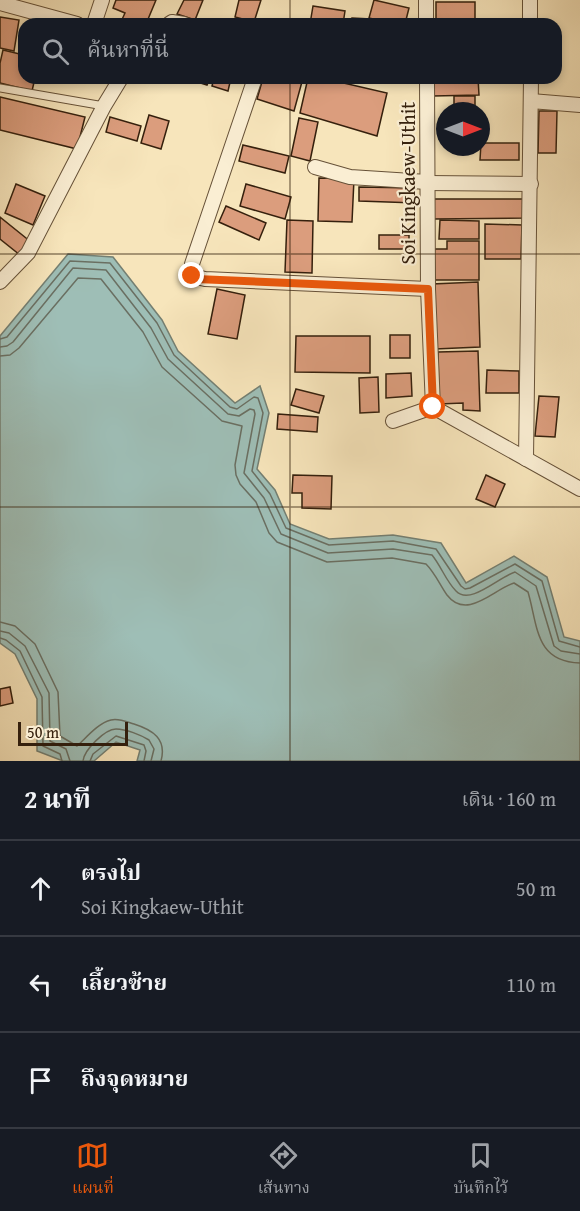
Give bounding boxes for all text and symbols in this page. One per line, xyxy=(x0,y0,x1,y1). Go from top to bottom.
search box xyxy=(18,18,562,84)
text: ค้นหาที่นี่ xyxy=(87,33,169,65)
icon: search xyxy=(39,35,72,68)
street label: Soi Kingkaew-Uthit xyxy=(393,102,422,264)
north arrow xyxy=(436,102,490,156)
route end xyxy=(178,262,204,288)
route start xyxy=(419,393,445,419)
scale bar xyxy=(18,719,128,746)
text: 50 m xyxy=(27,720,59,744)
text: 2 นาที xyxy=(24,779,91,818)
text: เดิน · 160 m xyxy=(461,784,556,813)
text: ตรงไป xyxy=(81,856,141,888)
icon: ahead xyxy=(24,872,57,905)
text: 50 m xyxy=(516,874,556,903)
text: Soi Kingkaew-Uthit xyxy=(81,892,244,921)
text: เลี้ยวซ้าย xyxy=(81,966,167,998)
icon: left xyxy=(24,968,57,1001)
text: 110 m xyxy=(506,970,556,999)
text: ถึงจุดหมาย xyxy=(81,1062,188,1094)
icon: arrive xyxy=(24,1064,57,1097)
tab: แผนที่ xyxy=(72,1139,114,1202)
tab: เส้นทาง xyxy=(258,1139,310,1202)
tab: บันทึกไว้ xyxy=(454,1139,508,1202)

